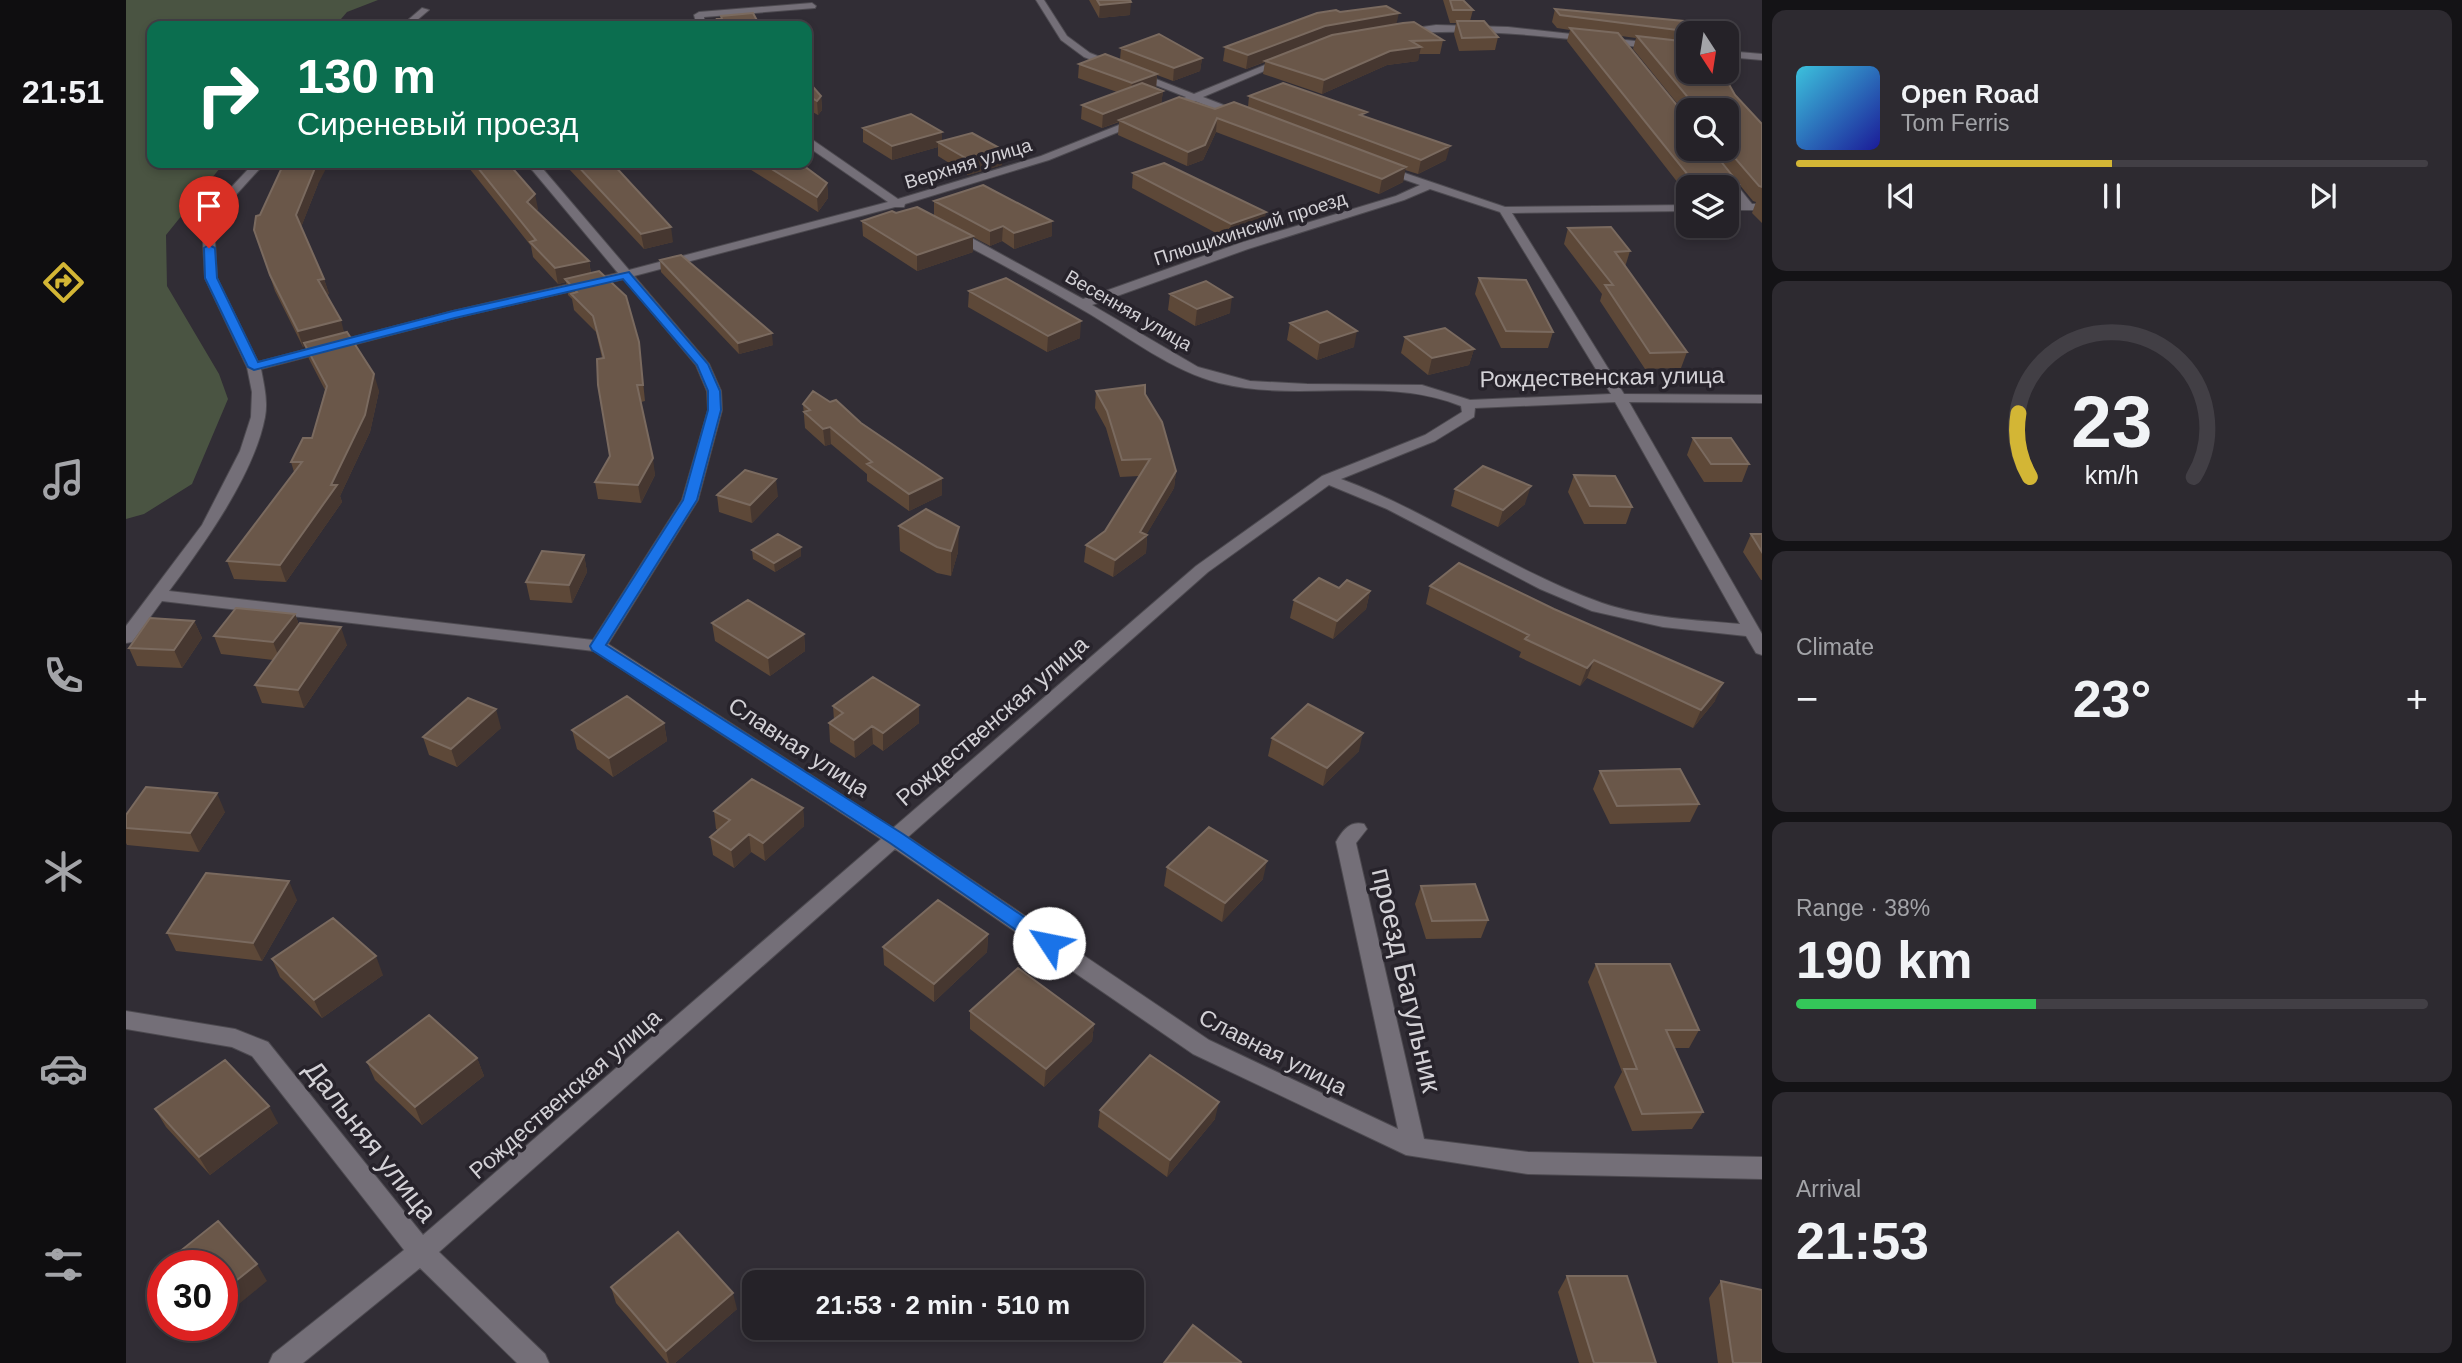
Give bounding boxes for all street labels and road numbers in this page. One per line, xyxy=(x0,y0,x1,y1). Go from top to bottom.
street label: Верхняя улица xyxy=(902,134,1035,193)
street label: Плющихинский проезд xyxy=(1151,187,1349,270)
street label: Весенняя улица xyxy=(1062,266,1196,355)
street label: Рождественская улица xyxy=(1479,362,1725,392)
street label: Рождественская улица xyxy=(891,631,1093,811)
street label: Славная улица xyxy=(724,692,874,802)
street label: проезд Багульник xyxy=(1366,865,1448,1096)
street label: Рождественская улица xyxy=(464,1004,666,1184)
street label: Славная улица xyxy=(1195,1004,1352,1101)
street label: Дальняя улица xyxy=(298,1055,443,1228)

